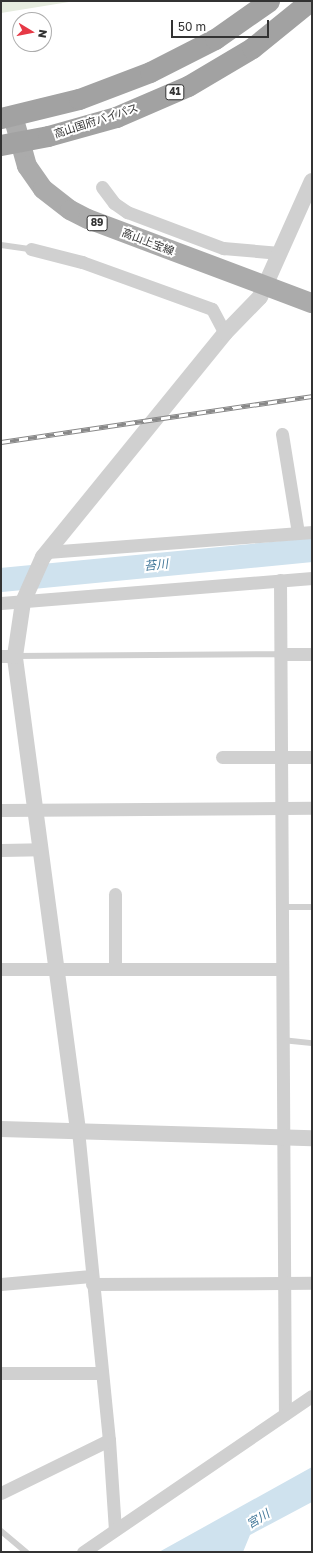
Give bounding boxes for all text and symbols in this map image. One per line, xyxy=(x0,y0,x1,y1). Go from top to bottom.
north arrow xyxy=(12,12,52,52)
scale bar xyxy=(173,12,271,38)
text: 50 m xyxy=(178,19,206,34)
text: N xyxy=(36,29,50,39)
road number: 41 xyxy=(165,84,185,100)
street label: 高山国府バイパス xyxy=(52,101,140,141)
road number: 89 xyxy=(86,215,108,231)
street label: 高山上宝線 xyxy=(120,226,176,258)
water label: 苔川 xyxy=(143,557,169,573)
water label: 宮川 xyxy=(244,1507,272,1531)

